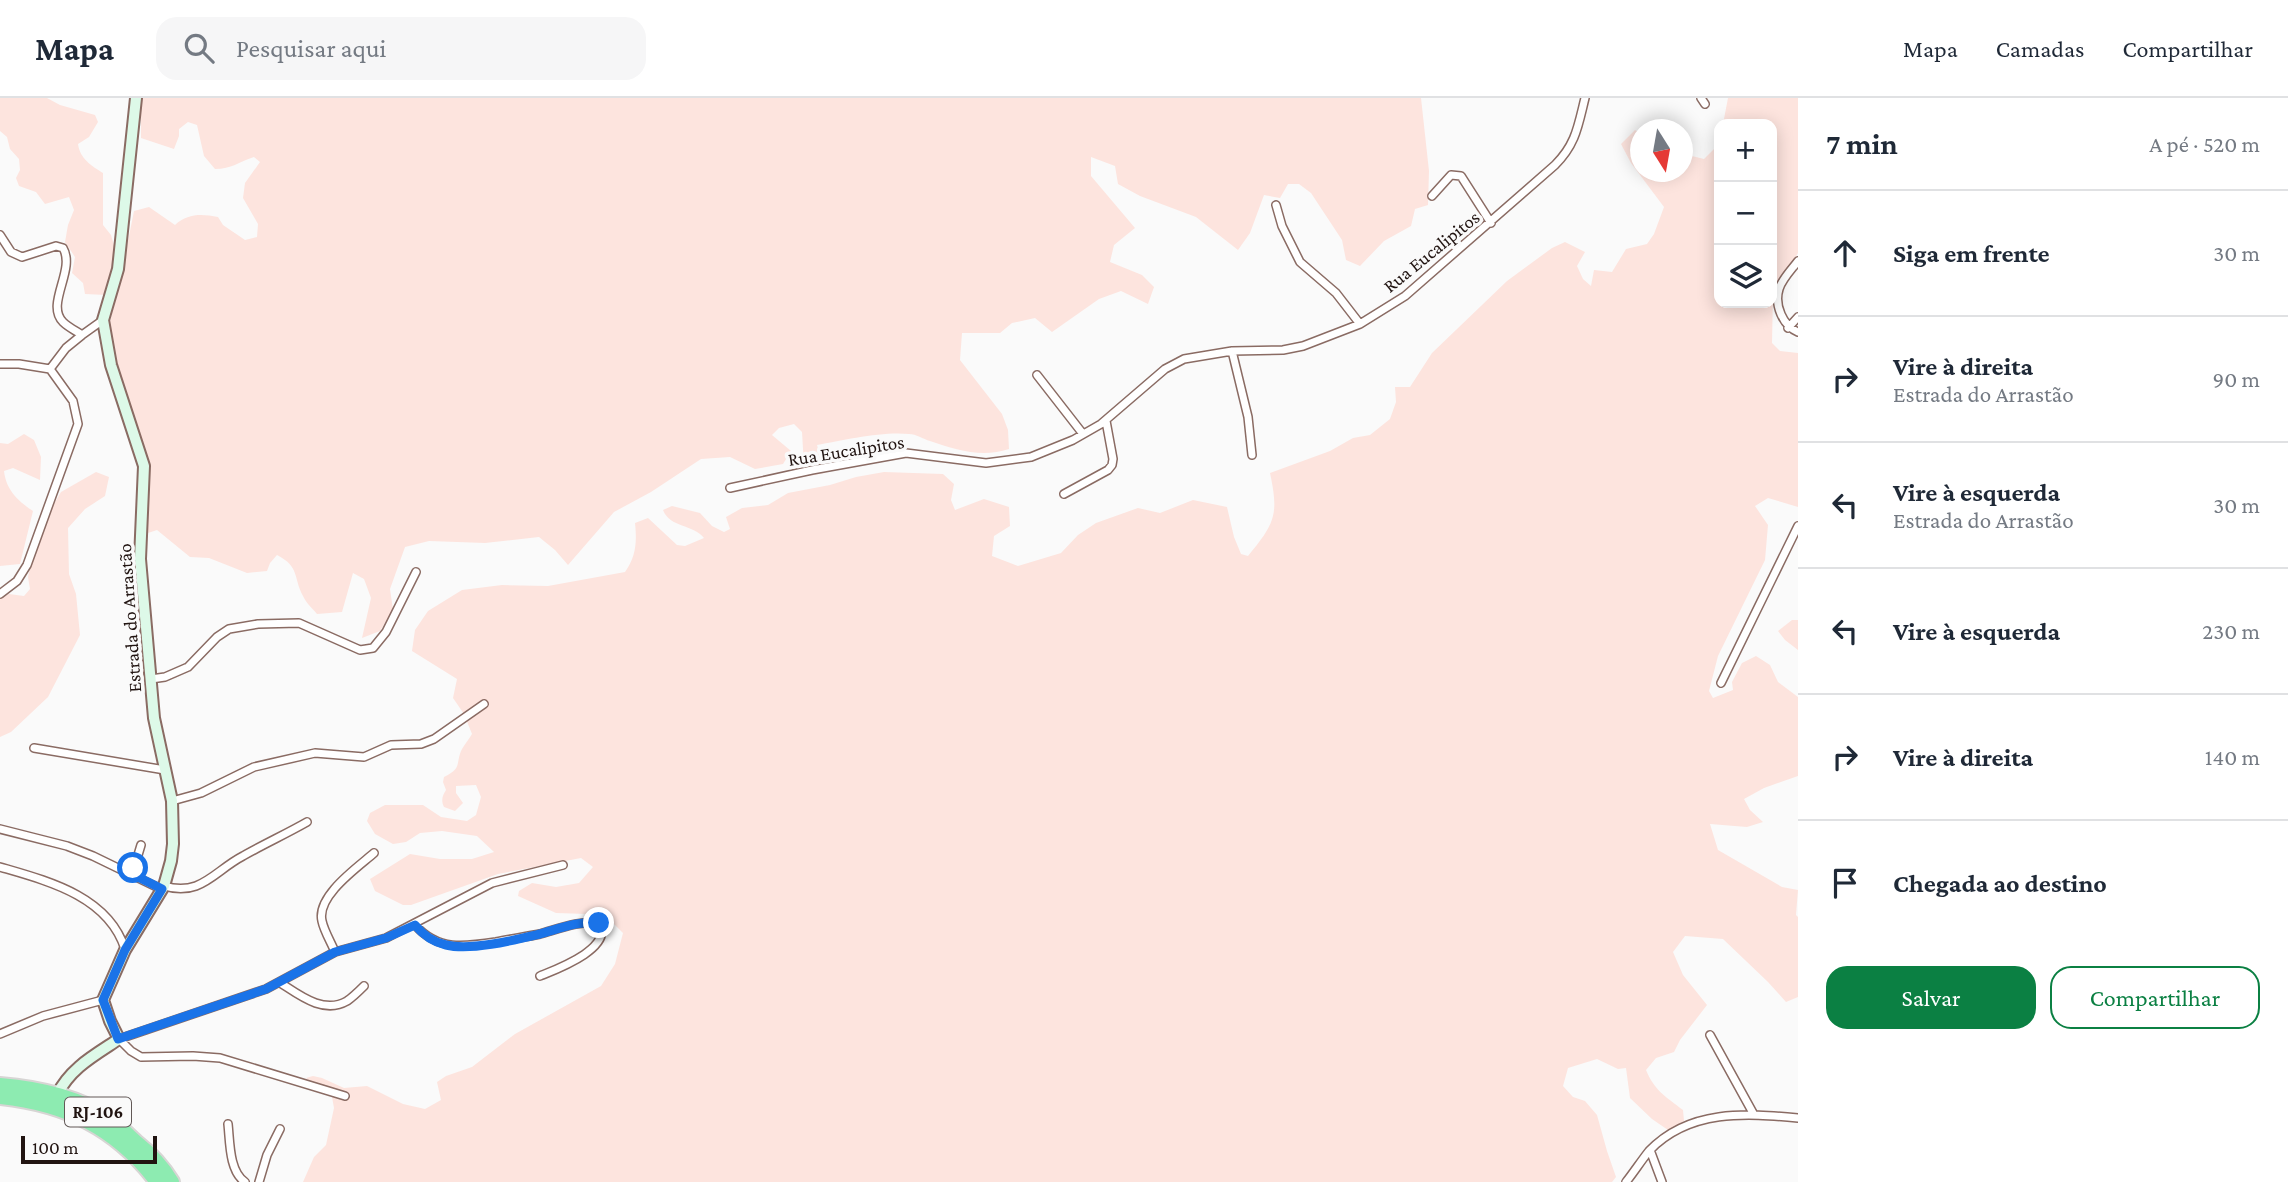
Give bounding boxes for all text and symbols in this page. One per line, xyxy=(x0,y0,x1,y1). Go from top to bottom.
search box xyxy=(156,17,646,80)
icon: search xyxy=(180,29,218,67)
text: Mapa xyxy=(35,30,114,67)
text: Pesquisar aqui xyxy=(236,34,386,63)
text: Mapa xyxy=(1903,35,1958,62)
text: Camadas xyxy=(1996,35,2084,62)
text: Compartilhar xyxy=(2122,35,2253,62)
north arrow xyxy=(1630,119,1693,182)
map controls xyxy=(1714,119,1777,308)
button: + xyxy=(1714,119,1777,182)
text: 7 min xyxy=(1826,127,1898,160)
text: A pé · 520 m xyxy=(2149,131,2260,157)
button: − xyxy=(1714,182,1777,245)
street label: Rua Eucalipitos xyxy=(1379,206,1484,297)
icon: ahead xyxy=(1826,234,1864,272)
text: Siga em frente xyxy=(1893,239,2050,268)
text: 30 m xyxy=(2213,240,2260,266)
button: layers xyxy=(1714,245,1777,308)
text: Vire à direita xyxy=(1893,352,2033,381)
icon: right xyxy=(1826,360,1864,398)
text: 90 m xyxy=(2213,366,2260,392)
text: Estrada do Arrastão xyxy=(1893,381,2074,407)
street label: Rua Eucalipitos xyxy=(786,431,906,470)
text: Vire à esquerda xyxy=(1893,478,2060,507)
icon: left xyxy=(1826,486,1864,524)
text: 30 m xyxy=(2213,492,2260,518)
text: Estrada do Arrastão xyxy=(1893,507,2074,533)
street label: Estrada do Arrastão xyxy=(114,543,145,693)
icon: left xyxy=(1826,612,1864,650)
text: Vire à esquerda xyxy=(1893,617,2060,646)
text: 230 m xyxy=(2202,618,2260,644)
icon: right xyxy=(1826,738,1864,776)
text: Vire à direita xyxy=(1893,743,2033,772)
text: 140 m xyxy=(2205,744,2260,770)
route start xyxy=(117,852,148,883)
icon: arrive xyxy=(1826,864,1864,902)
text: Chegada ao destino xyxy=(1893,869,2107,898)
route end xyxy=(583,907,614,938)
button: Salvar xyxy=(1826,966,2036,1029)
button: Compartilhar xyxy=(2050,966,2260,1029)
road number: RJ-106 xyxy=(65,1098,131,1126)
scale bar xyxy=(21,1133,158,1165)
text: 100 m xyxy=(32,1137,79,1158)

